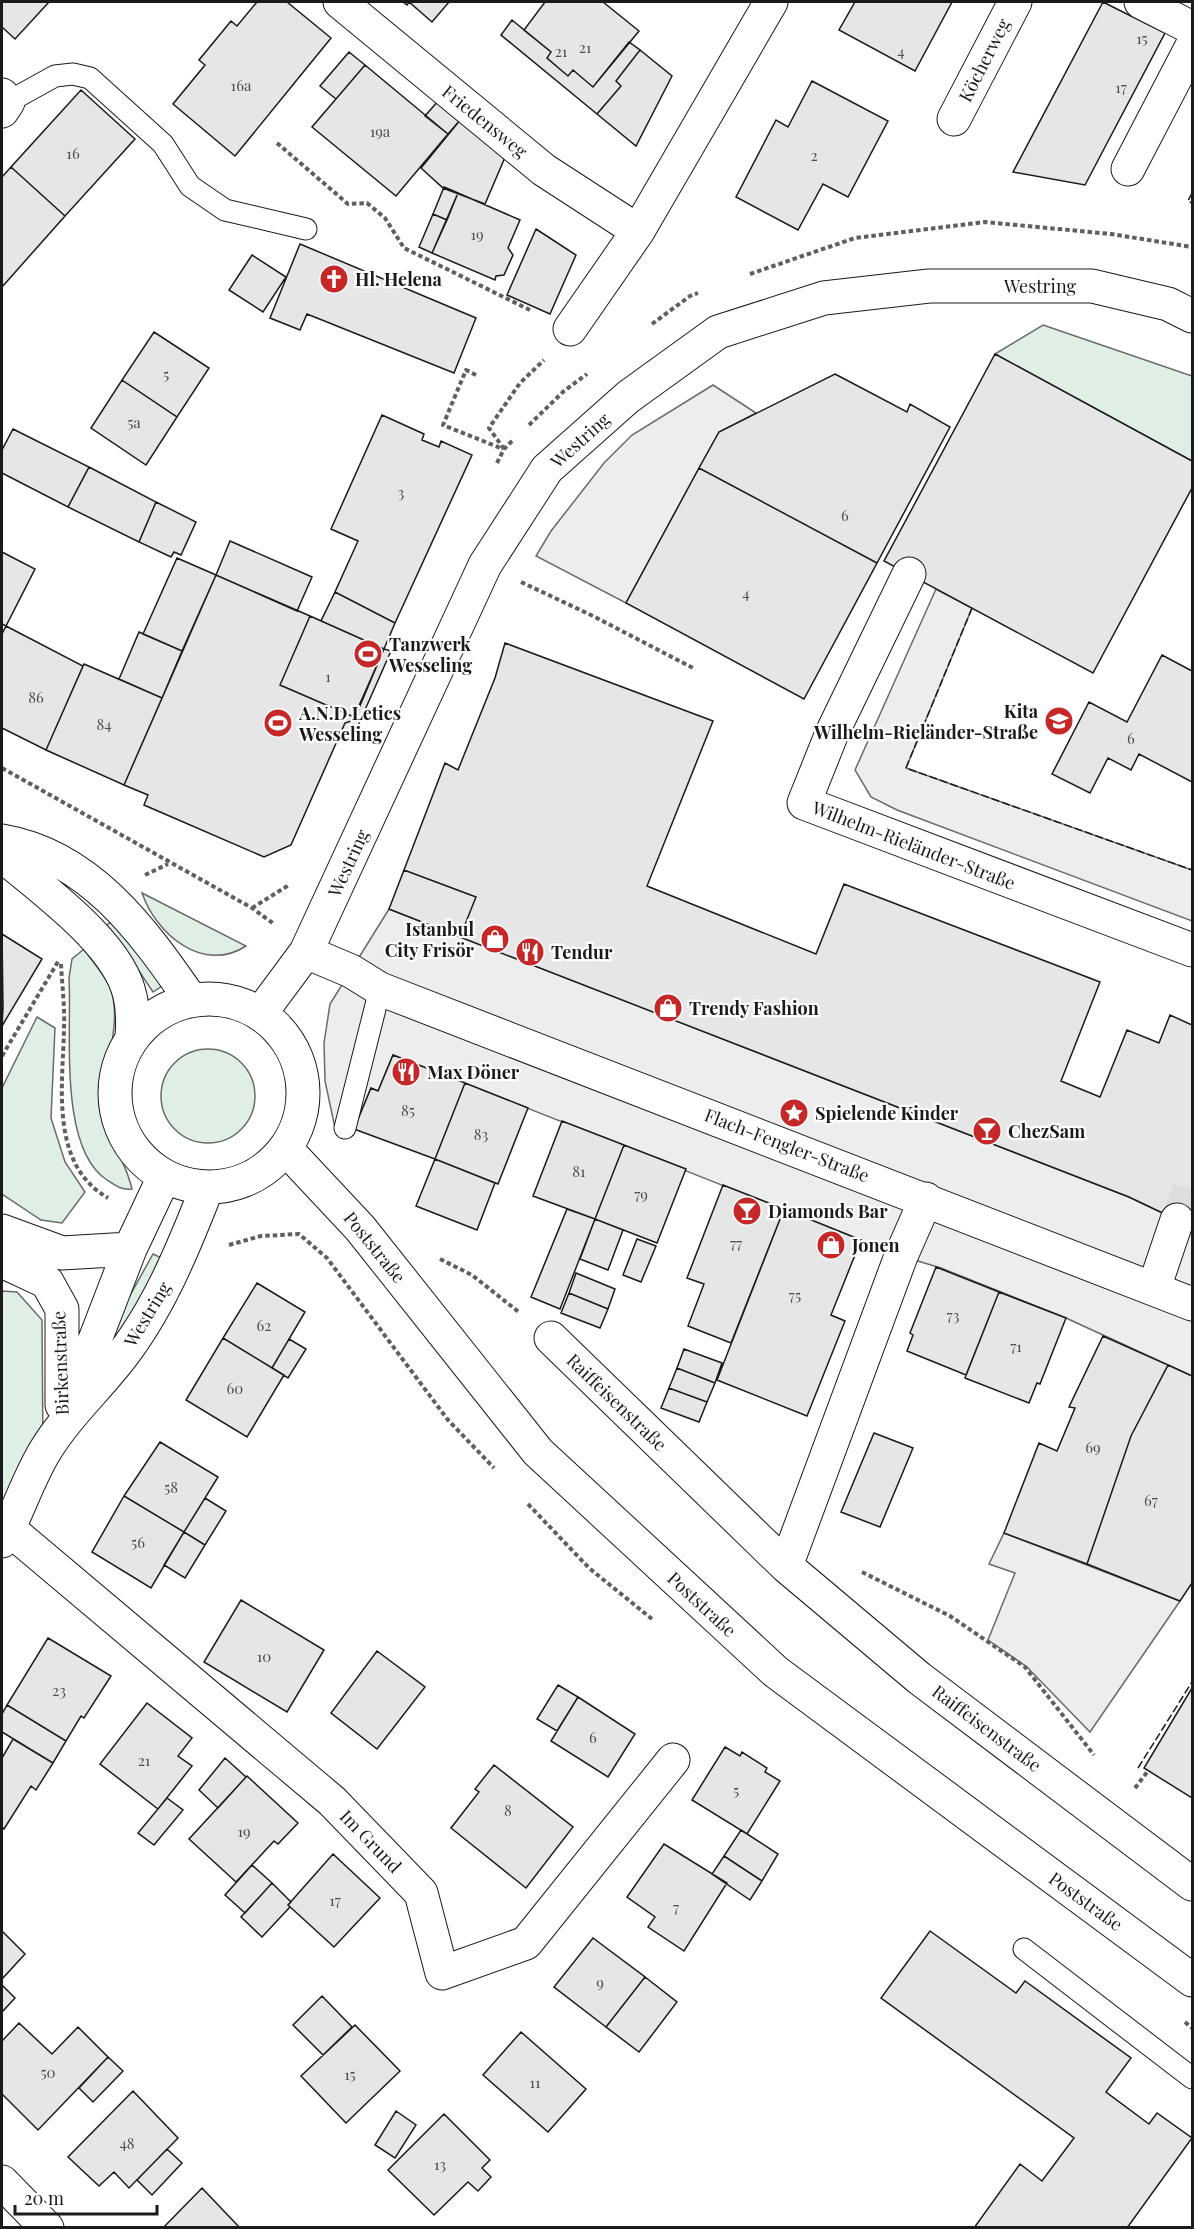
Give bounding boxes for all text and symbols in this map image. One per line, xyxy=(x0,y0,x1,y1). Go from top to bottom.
street label: Köcherweg xyxy=(953,14,1015,106)
house number: 15 xyxy=(1136,28,1148,48)
house number: 21 xyxy=(579,37,592,57)
house number: 21 xyxy=(555,41,568,61)
house number: 4 xyxy=(897,41,905,61)
house number: 16a xyxy=(231,75,252,95)
house number: 17 xyxy=(1115,77,1127,97)
street label: Friedensweg xyxy=(437,79,533,163)
house number: 19a xyxy=(370,121,391,141)
house number: 16 xyxy=(66,143,80,163)
house number: 2 xyxy=(810,145,818,165)
house number: 19 xyxy=(470,224,484,244)
church icon: Hl. Helena xyxy=(318,263,350,295)
place label: Hl. Helena xyxy=(355,267,443,291)
street label: Westring xyxy=(1003,274,1076,298)
house number: 5 xyxy=(163,364,169,384)
street label: Westring xyxy=(544,407,615,474)
house number: 5a xyxy=(127,412,141,432)
house number: 3 xyxy=(398,482,405,502)
house number: 6 xyxy=(841,505,849,525)
house number: 4 xyxy=(742,583,750,603)
place label: Tanzwerk Wesseling xyxy=(388,632,472,677)
sports icon: Tanzwerk Wesseling xyxy=(352,638,384,670)
house number: 1 xyxy=(325,666,331,686)
house number: 86 xyxy=(28,687,44,707)
place label: Kita Wilhelm-Rieländer-Straße xyxy=(813,699,1039,744)
place label: A.N.D Letics Wesseling xyxy=(298,701,401,746)
school or university icon: Kita Wilhelm-Rieländer-Straße xyxy=(1043,705,1075,737)
sports icon: A.N.D Letics Wesseling xyxy=(262,707,294,739)
house number: 84 xyxy=(96,714,112,734)
house number: 6 xyxy=(1127,728,1135,748)
street label: Wilhelm-Rieländer-Straße xyxy=(808,795,1019,895)
street label: Westring xyxy=(322,825,374,902)
place label: Istanbul City Frisör xyxy=(385,917,475,962)
shop icon: Istanbul City Frisör xyxy=(479,923,511,955)
restaurant icon: Tendur xyxy=(514,936,546,968)
place label: Tendur xyxy=(551,940,613,964)
shop icon: Trendy Fashion xyxy=(652,992,684,1024)
place label: Trendy Fashion xyxy=(689,996,819,1020)
restaurant icon: Max Döner xyxy=(390,1056,422,1088)
place label: Max Döner xyxy=(427,1060,520,1084)
place icon: Spielende Kinder xyxy=(778,1097,810,1129)
house number: 85 xyxy=(401,1100,415,1120)
place label: Spielende Kinder xyxy=(815,1101,959,1125)
street label: Flach-Fengler-Straße xyxy=(701,1103,873,1187)
bar icon: ChezSam xyxy=(971,1115,1003,1147)
place label: ChezSam xyxy=(1008,1119,1086,1143)
house number: 83 xyxy=(474,1124,488,1144)
house number: 81 xyxy=(572,1161,586,1181)
house number: 79 xyxy=(634,1184,648,1204)
bar icon: Diamonds Bar xyxy=(731,1195,763,1227)
place label: Diamonds Bar xyxy=(768,1199,888,1223)
street label: Poststraße xyxy=(339,1206,411,1288)
shop icon: Jonen xyxy=(815,1229,847,1261)
house number: 77 xyxy=(730,1233,742,1253)
place label: Jonen xyxy=(851,1233,899,1257)
street label: Westring xyxy=(118,1277,176,1352)
house number: 75 xyxy=(789,1285,801,1305)
house number: 73 xyxy=(947,1305,960,1325)
street label: Birkenstraße xyxy=(46,1310,74,1416)
house number: 62 xyxy=(257,1315,271,1335)
house number: 71 xyxy=(1010,1336,1022,1356)
street label: Raiffeisenstraße xyxy=(562,1348,672,1456)
house number: 60 xyxy=(227,1378,243,1398)
house number: 69 xyxy=(1085,1437,1101,1457)
house number: 58 xyxy=(164,1477,178,1497)
house number: 67 xyxy=(1144,1490,1158,1510)
house number: 56 xyxy=(131,1532,145,1552)
street label: Poststraße xyxy=(662,1566,742,1642)
house number: 10 xyxy=(257,1646,271,1666)
street label: Raiffeisenstraße xyxy=(928,1679,1046,1777)
house number: 23 xyxy=(52,1680,66,1700)
house number: 6 xyxy=(589,1727,597,1747)
house number: 21 xyxy=(138,1750,151,1770)
house number: 5 xyxy=(733,1780,739,1800)
house number: 8 xyxy=(504,1800,512,1820)
street label: Im Grund xyxy=(335,1804,407,1878)
house number: 19 xyxy=(237,1821,251,1841)
street label: Poststraße xyxy=(1044,1866,1128,1936)
house number: 17 xyxy=(329,1890,341,1910)
house number: 7 xyxy=(673,1897,679,1917)
house number: 9 xyxy=(596,1972,604,1992)
house number: 50 xyxy=(40,2062,56,2082)
house number: 15 xyxy=(344,2064,356,2084)
house number: 11 xyxy=(529,2072,541,2092)
house number: 48 xyxy=(119,2133,135,2153)
house number: 13 xyxy=(434,2154,446,2174)
scale bar xyxy=(15,2178,158,2216)
text: 20 m xyxy=(24,2186,64,2210)

